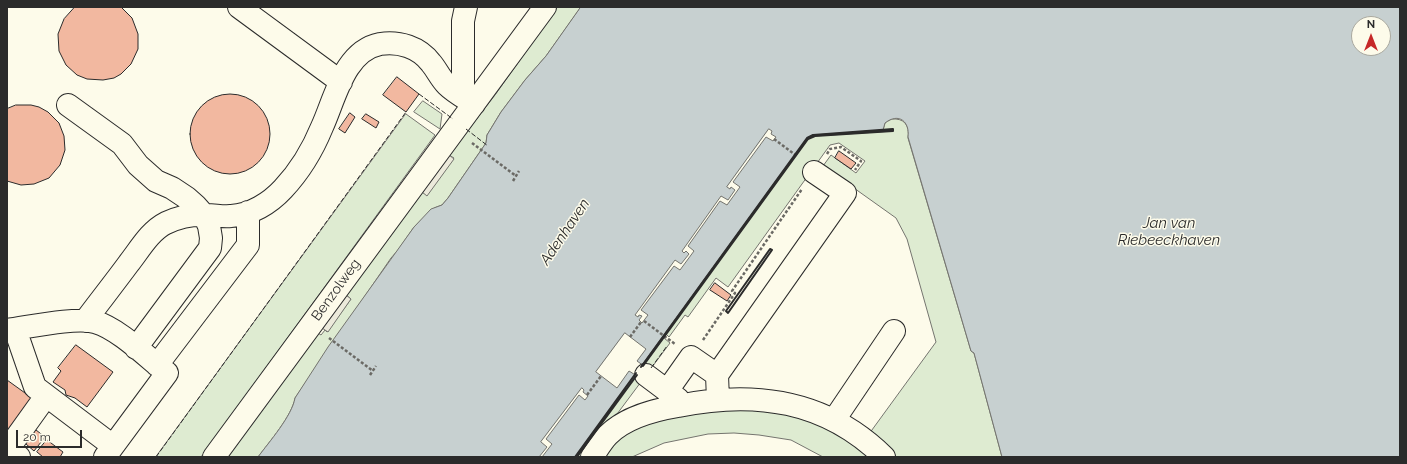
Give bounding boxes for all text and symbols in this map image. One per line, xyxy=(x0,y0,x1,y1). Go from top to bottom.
north arrow xyxy=(1351,16,1391,56)
text: N xyxy=(1367,18,1375,31)
water label: Adenhaven xyxy=(536,196,594,268)
water label: Jan van Riebeeckhaven xyxy=(1118,214,1220,249)
street label: Benzolweg xyxy=(308,256,364,324)
scale bar xyxy=(18,422,84,448)
text: 20 m xyxy=(23,430,51,444)

